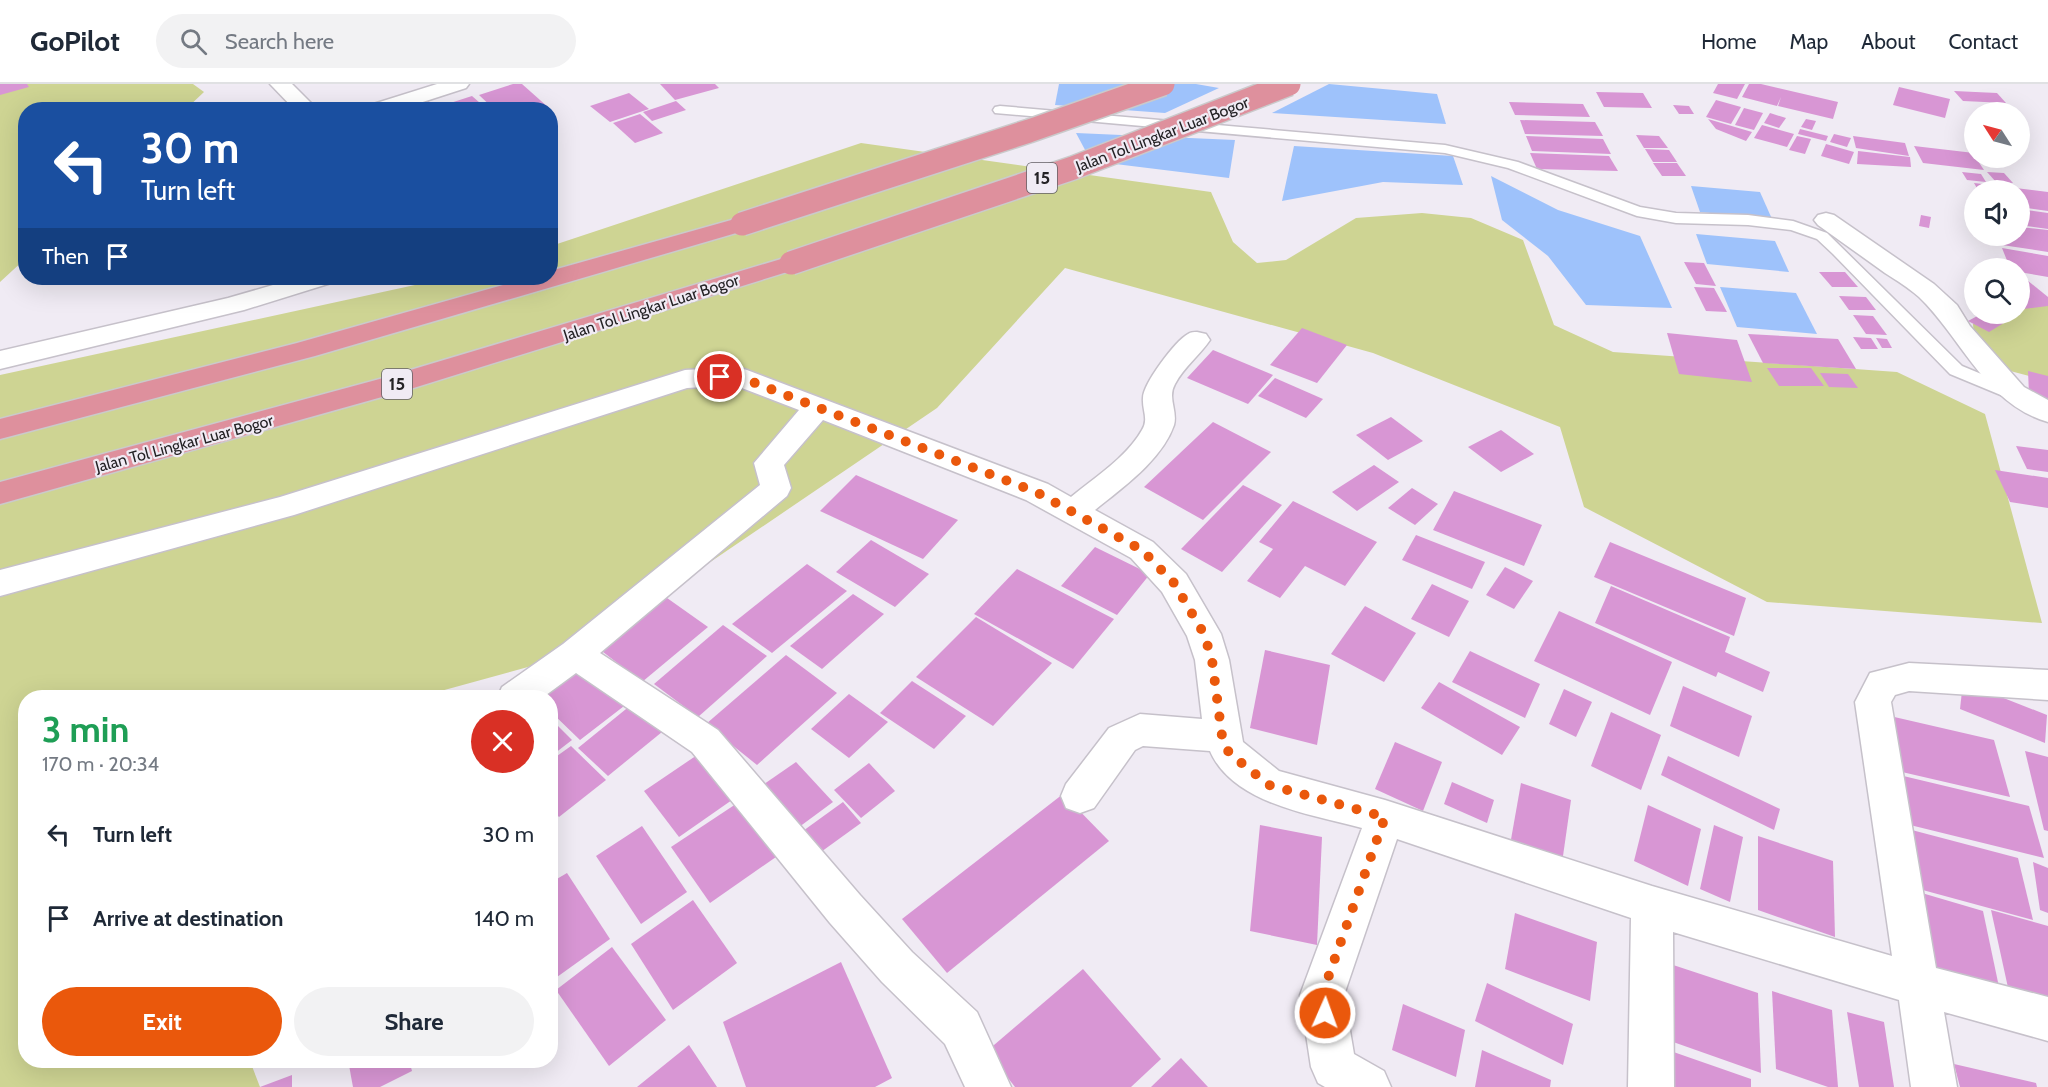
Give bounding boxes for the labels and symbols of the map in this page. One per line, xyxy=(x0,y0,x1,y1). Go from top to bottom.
street label: Jalan Tol Lingkar Luar Bogor xyxy=(1072,92,1252,177)
north arrow xyxy=(1964,102,2030,168)
road number: 15 xyxy=(1027,163,1057,193)
street label: Jalan Tol Lingkar Luar Bogor xyxy=(560,270,742,345)
pin xyxy=(694,351,745,402)
road number: 15 xyxy=(382,369,412,399)
street label: Jalan Tol Lingkar Luar Bogor xyxy=(92,410,276,477)
position arrow xyxy=(1293,981,1357,1045)

